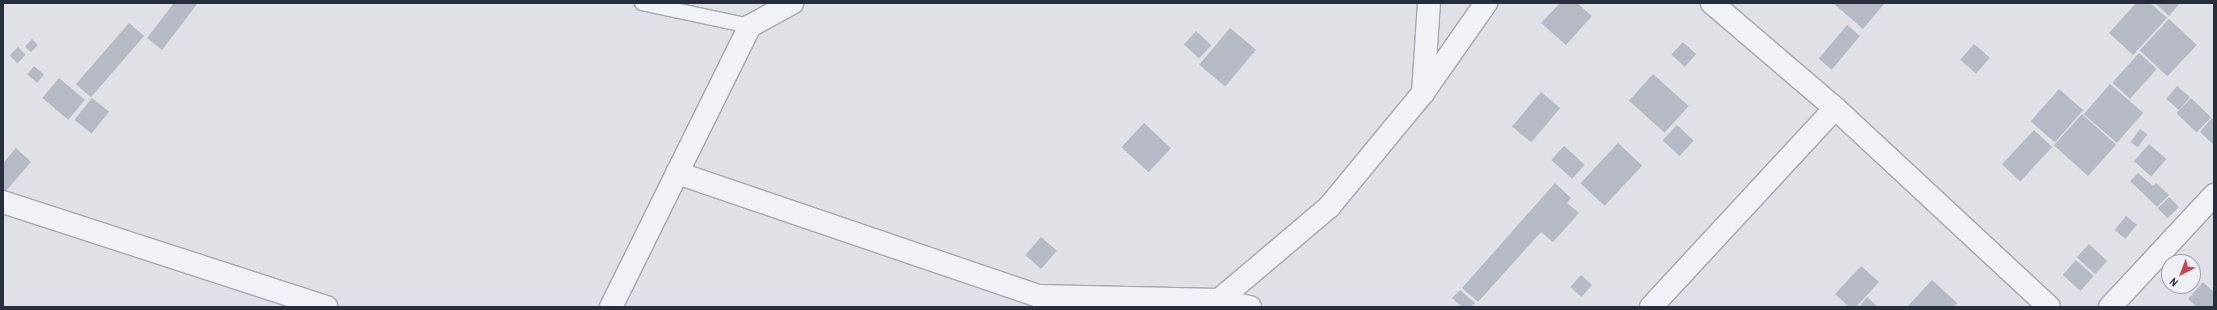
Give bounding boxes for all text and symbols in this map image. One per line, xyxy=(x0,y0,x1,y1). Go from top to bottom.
north arrow xyxy=(2161,254,2201,294)
text: N xyxy=(2167,275,2181,290)

